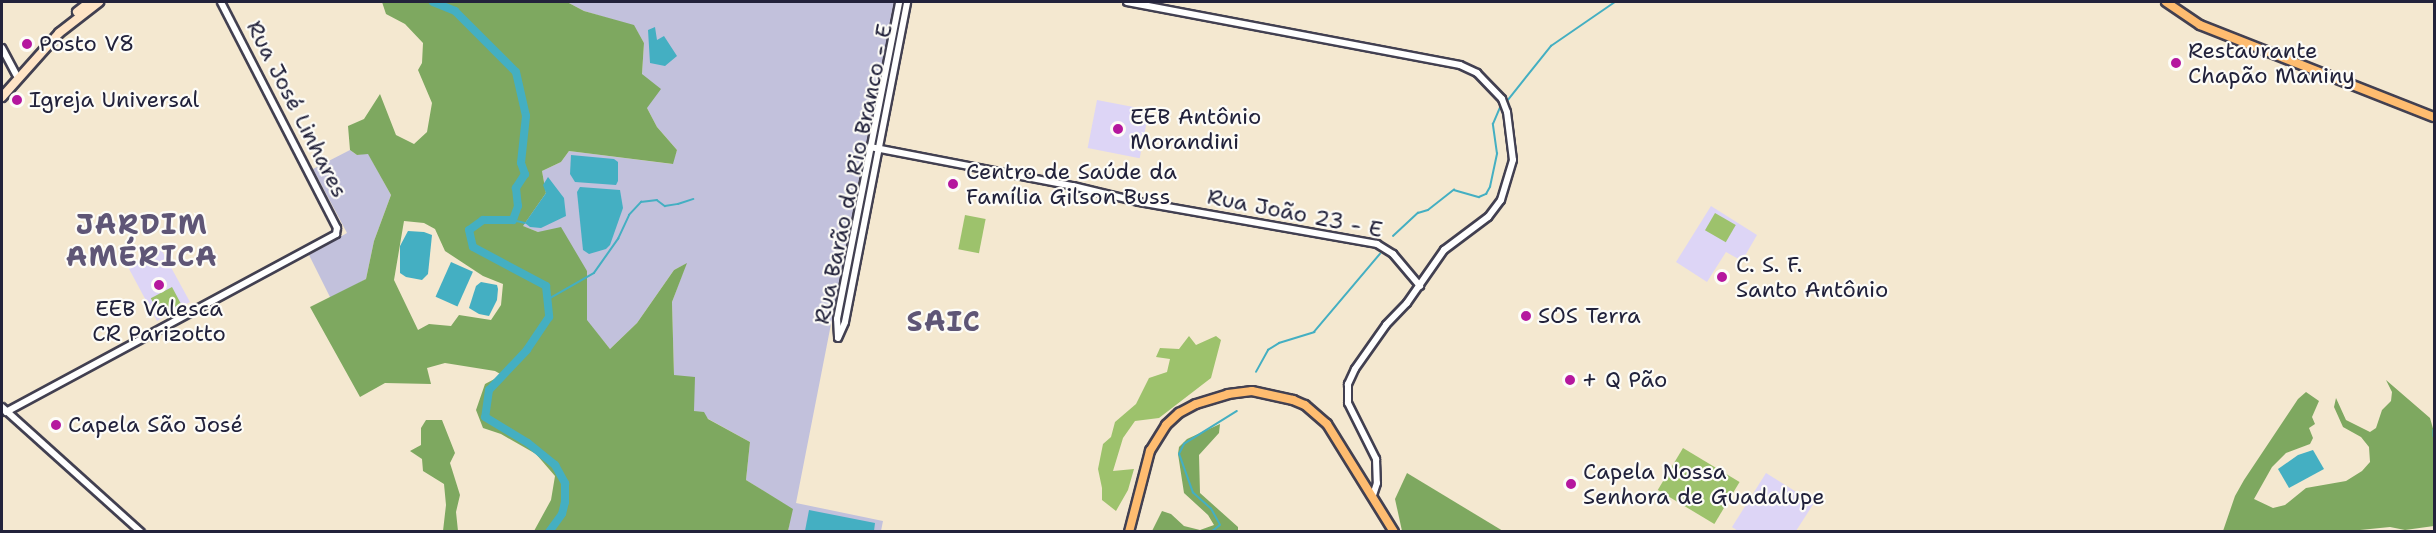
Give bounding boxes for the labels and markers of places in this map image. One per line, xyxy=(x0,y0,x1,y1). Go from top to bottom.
place label: Posto V8 xyxy=(39,31,135,57)
marker: Posto V8 xyxy=(20,37,34,51)
place label: Restaurante Chapão Maniny xyxy=(2188,37,2355,88)
marker: Restaurante Chapão Maniny xyxy=(2169,56,2183,70)
place label: Igreja Universal xyxy=(29,87,199,113)
marker: Igreja Universal xyxy=(10,93,24,107)
place label: EEB Antônio Morandini xyxy=(1130,103,1261,154)
marker: EEB Antônio Morandini xyxy=(1111,122,1125,136)
place label: Centro de Saúde da Família Gilson Buss xyxy=(966,158,1177,210)
marker: Centro de Saúde da Família Gilson Buss xyxy=(944,175,962,193)
place label: C. S. F. Santo Antônio xyxy=(1736,251,1888,302)
marker: C. S. F. Santo Antônio xyxy=(1713,268,1731,286)
marker: EEB Valesca CR Parizotto xyxy=(152,278,166,292)
place label: EEB Valesca CR Parizotto xyxy=(92,295,226,346)
place label: SOS Terra xyxy=(1538,303,1641,329)
marker: SOS Terra xyxy=(1519,309,1533,323)
place label: + Q Pão xyxy=(1582,367,1667,393)
marker: + Q Pão xyxy=(1563,373,1577,387)
place label: Capela São José xyxy=(68,412,243,438)
marker: Capela São José xyxy=(49,418,63,432)
place label: Capela Nossa Senhora de Guadalupe xyxy=(1583,458,1825,510)
marker: Capela Nossa Senhora de Guadalupe xyxy=(1564,477,1578,491)

